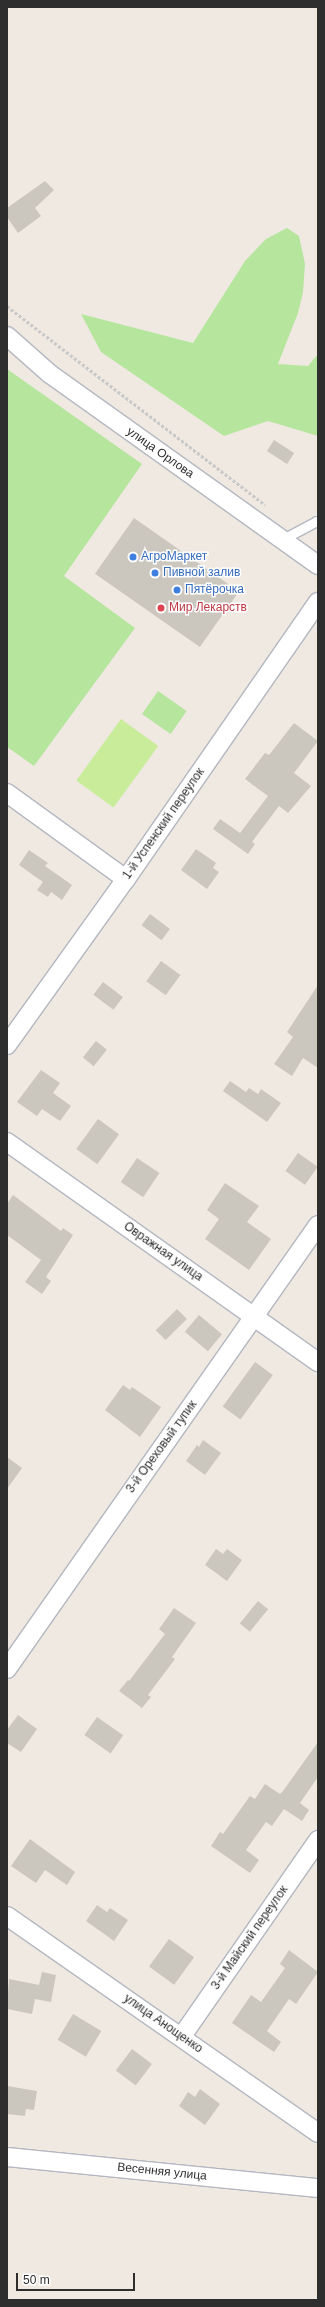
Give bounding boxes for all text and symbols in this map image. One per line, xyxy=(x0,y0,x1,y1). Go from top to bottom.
street label: улица Орлова xyxy=(124,425,196,481)
place label: АгроМаркет xyxy=(141,550,207,564)
marker: АгроМаркет xyxy=(128,552,138,562)
place label: Пивной залив xyxy=(163,566,240,580)
marker: Пивной залив xyxy=(150,568,160,578)
place label: Пятёрочка xyxy=(185,583,244,597)
marker: Пятёрочка xyxy=(172,585,182,595)
place label: Мир Лекарств xyxy=(169,601,247,615)
marker: Мир Лекарств xyxy=(156,603,166,613)
street label: 1-й Успенский переулок xyxy=(120,766,208,882)
street label: Овражная улица xyxy=(121,1219,205,1285)
street label: 3-й Ореховый тупик xyxy=(124,1398,200,1496)
street label: 3-й Майский переулок xyxy=(209,1883,291,1993)
street label: улица Анощенко xyxy=(121,1992,205,2056)
street label: Весенняя улица xyxy=(117,2160,207,2184)
scale bar xyxy=(18,2265,137,2291)
text: 50 m xyxy=(23,2273,50,2287)

